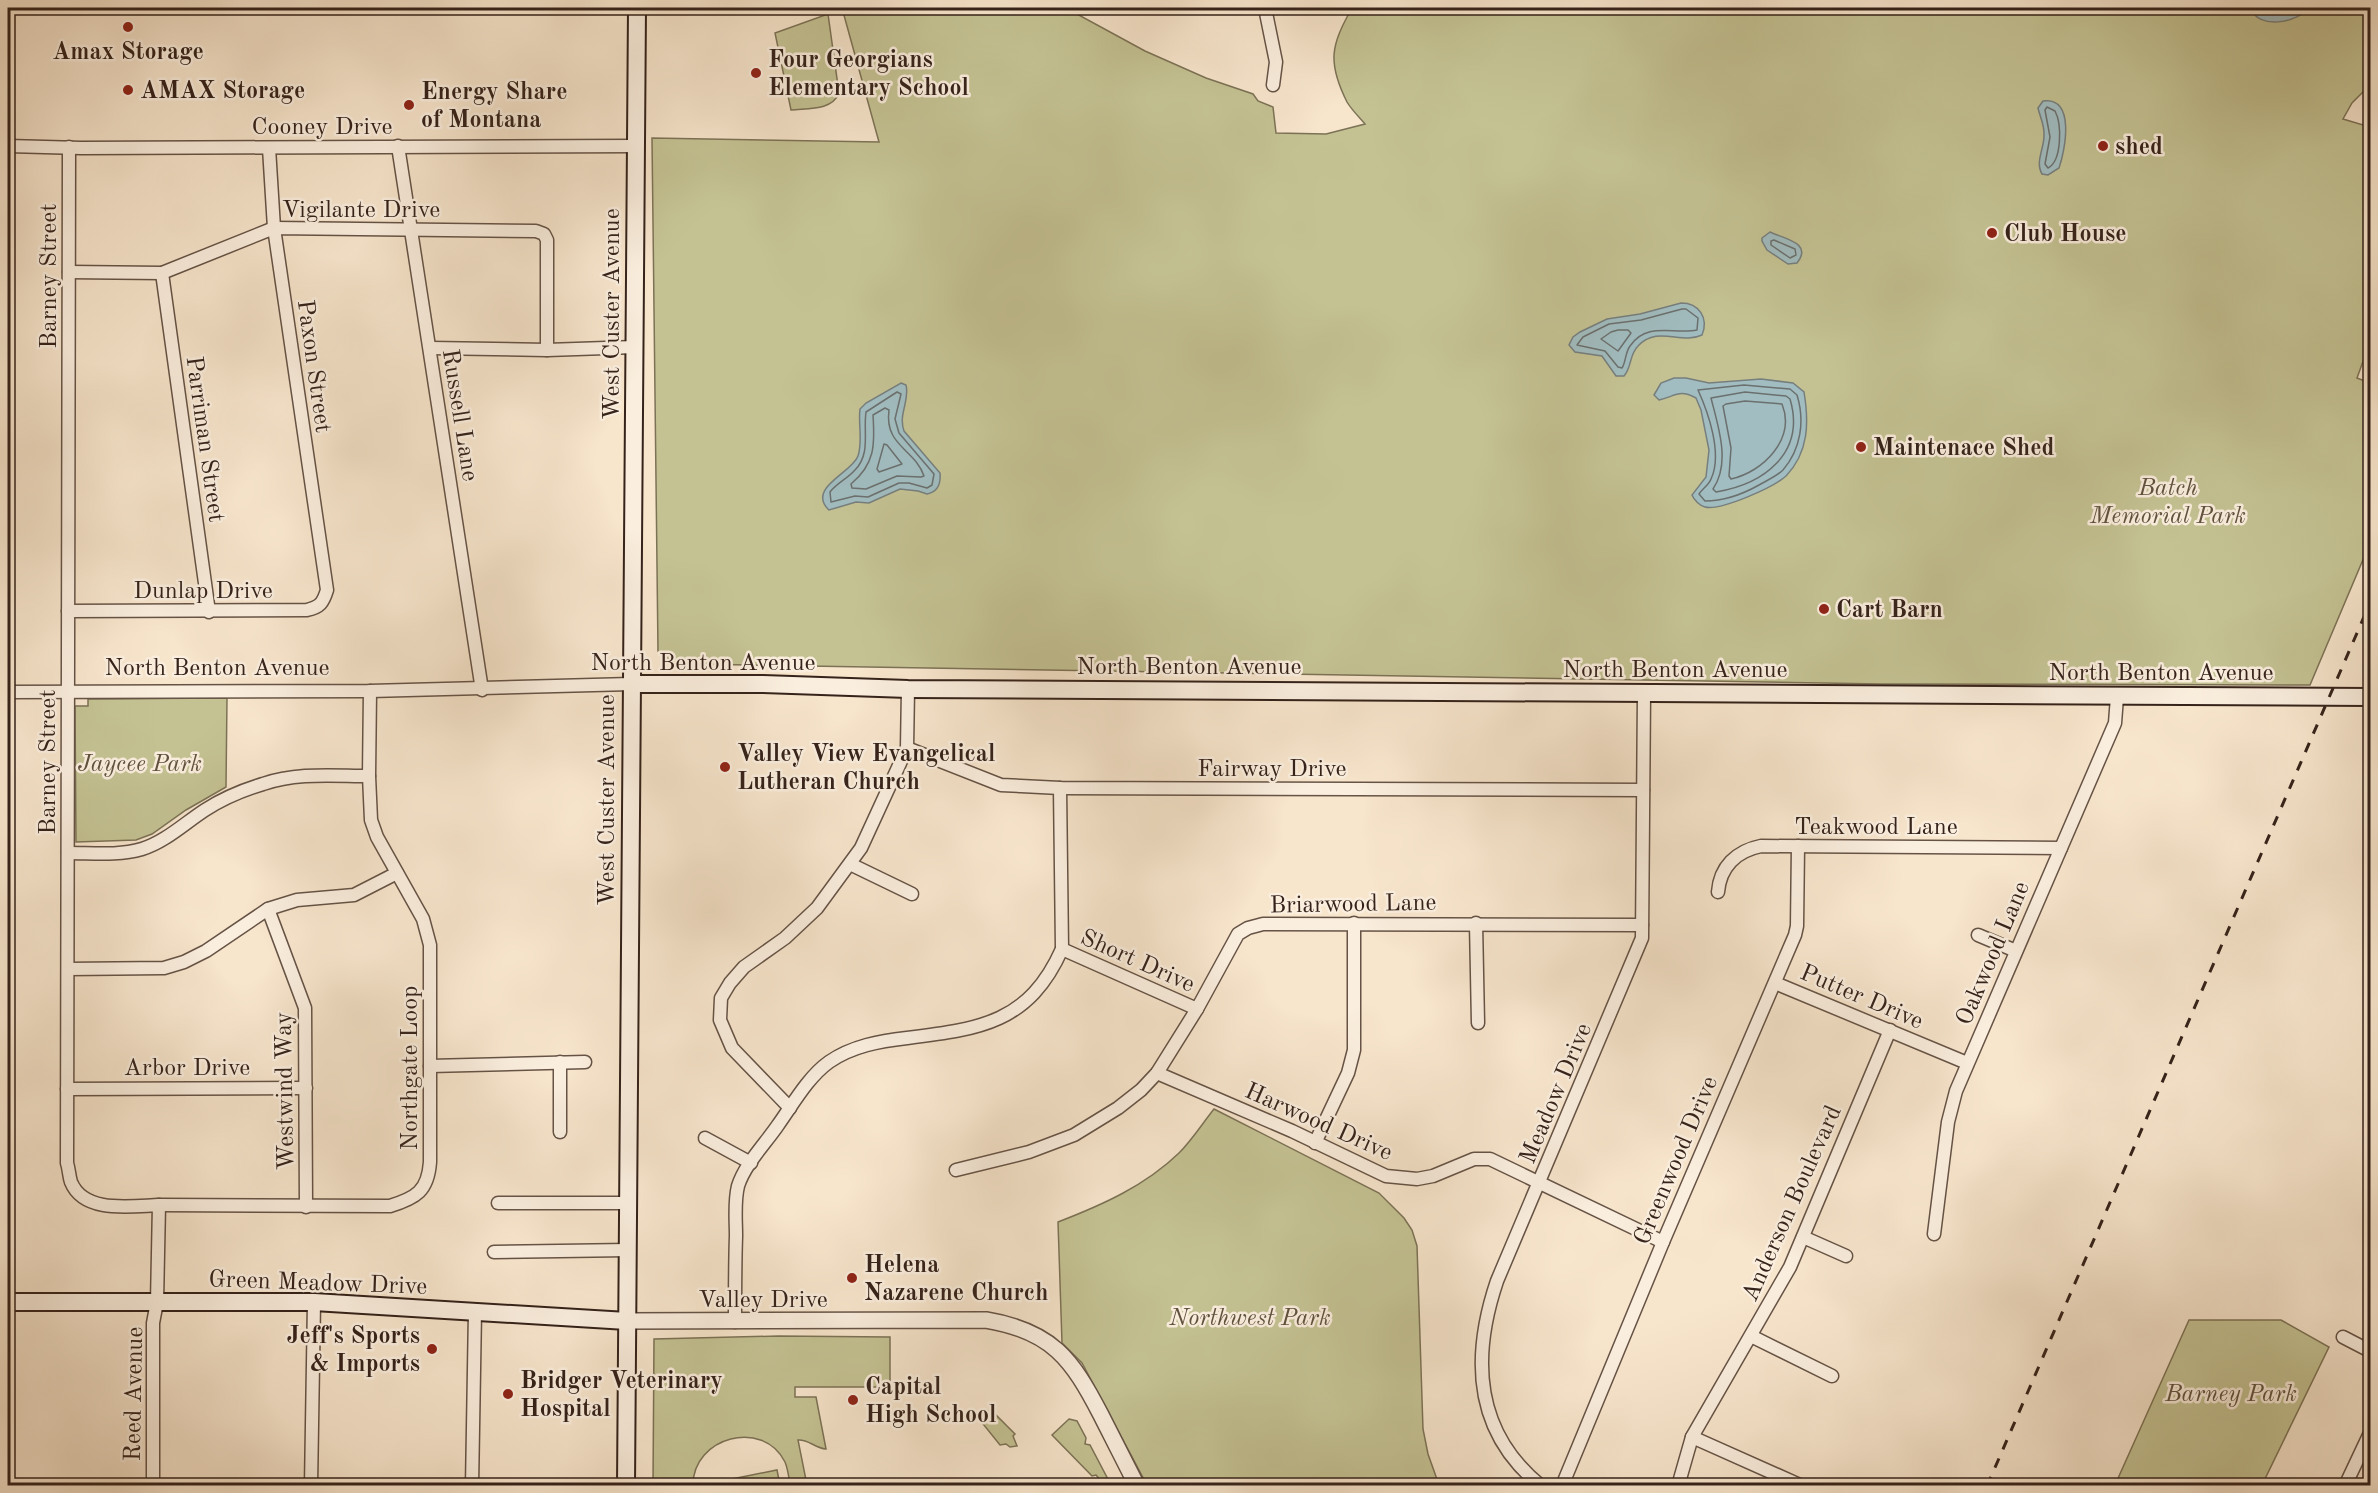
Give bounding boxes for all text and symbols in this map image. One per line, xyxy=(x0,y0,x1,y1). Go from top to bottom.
marker: Amax Storage xyxy=(121,20,135,34)
place label: Amax Storage xyxy=(52,41,204,65)
place label: Four Georgians Elementary School xyxy=(768,49,969,101)
marker: Four Georgians Elementary School xyxy=(749,66,763,80)
place label: AMAX Storage xyxy=(140,80,305,104)
place label: Energy Share of Montana xyxy=(421,81,568,133)
marker: AMAX Storage xyxy=(121,83,135,97)
marker: Energy Share of Montana xyxy=(402,98,416,112)
street label: Cooney Drive xyxy=(252,116,392,140)
place label: shed xyxy=(2115,136,2163,160)
marker: shed xyxy=(2096,139,2110,153)
street label: Vigilante Drive xyxy=(282,199,440,223)
street label: Barney Street xyxy=(38,203,62,349)
street label: West Custer Avenue xyxy=(601,208,625,420)
place label: Club House xyxy=(2004,223,2127,247)
marker: Club House xyxy=(1985,226,1999,240)
street label: Paxon Street xyxy=(292,298,334,434)
street label: Russell Lane xyxy=(437,348,481,483)
street label: Parriman Street xyxy=(180,355,228,524)
place label: Maintenace Shed xyxy=(1873,437,2055,461)
marker: Maintenace Shed xyxy=(1854,440,1868,454)
park label: Batch Memorial Park xyxy=(2089,477,2246,529)
street label: Dunlap Drive xyxy=(133,580,273,604)
place label: Cart Barn xyxy=(1836,599,1943,623)
marker: Cart Barn xyxy=(1817,602,1831,616)
street label: North Benton Avenue xyxy=(590,652,816,676)
street label: North Benton Avenue xyxy=(1076,656,1302,680)
street label: North Benton Avenue xyxy=(104,657,330,681)
street label: North Benton Avenue xyxy=(1562,659,1788,683)
street label: North Benton Avenue xyxy=(2048,662,2274,686)
street label: Barney Street xyxy=(37,689,61,835)
street label: West Custer Avenue xyxy=(596,694,620,906)
place label: Valley View Evangelical Lutheran Church xyxy=(737,743,995,795)
park label: Jaycee Park xyxy=(78,753,202,777)
street label: Fairway Drive xyxy=(1197,758,1347,782)
marker: Valley View Evangelical Lutheran Church xyxy=(718,760,732,774)
street label: Teakwood Lane xyxy=(1794,816,1958,840)
street label: Oakwood Lane xyxy=(1953,878,2035,1029)
street label: Briarwood Lane xyxy=(1269,892,1437,918)
street label: Short Drive xyxy=(1076,926,1198,998)
street label: Putter Drive xyxy=(1796,961,1926,1035)
street label: Northgate Loop xyxy=(399,986,423,1150)
street label: Westwind Way xyxy=(273,1011,299,1170)
street label: Meadow Drive xyxy=(1516,1020,1597,1168)
street label: Arbor Drive xyxy=(124,1057,250,1081)
street label: Greenwood Drive xyxy=(1631,1073,1723,1248)
street label: Harwood Drive xyxy=(1241,1080,1396,1166)
street label: Anderson Boulevard xyxy=(1739,1102,1847,1305)
place label: Helena Nazarene Church xyxy=(864,1254,1048,1306)
street label: Green Meadow Drive xyxy=(208,1268,428,1300)
marker: Helena Nazarene Church xyxy=(845,1271,859,1285)
street label: Valley Drive xyxy=(698,1289,828,1313)
park label: Northwest Park xyxy=(1168,1307,1331,1331)
place label: Jeff's Sports & Imports xyxy=(287,1325,420,1377)
street label: Reed Avenue xyxy=(122,1326,148,1462)
marker: Jeff's Sports & Imports xyxy=(425,1342,439,1356)
place label: Bridger Veterinary Hospital xyxy=(520,1370,723,1422)
place label: Capital High School xyxy=(865,1376,996,1428)
park label: Barney Park xyxy=(2164,1383,2297,1407)
marker: Bridger Veterinary Hospital xyxy=(501,1387,515,1401)
marker: Capital High School xyxy=(846,1393,860,1407)

